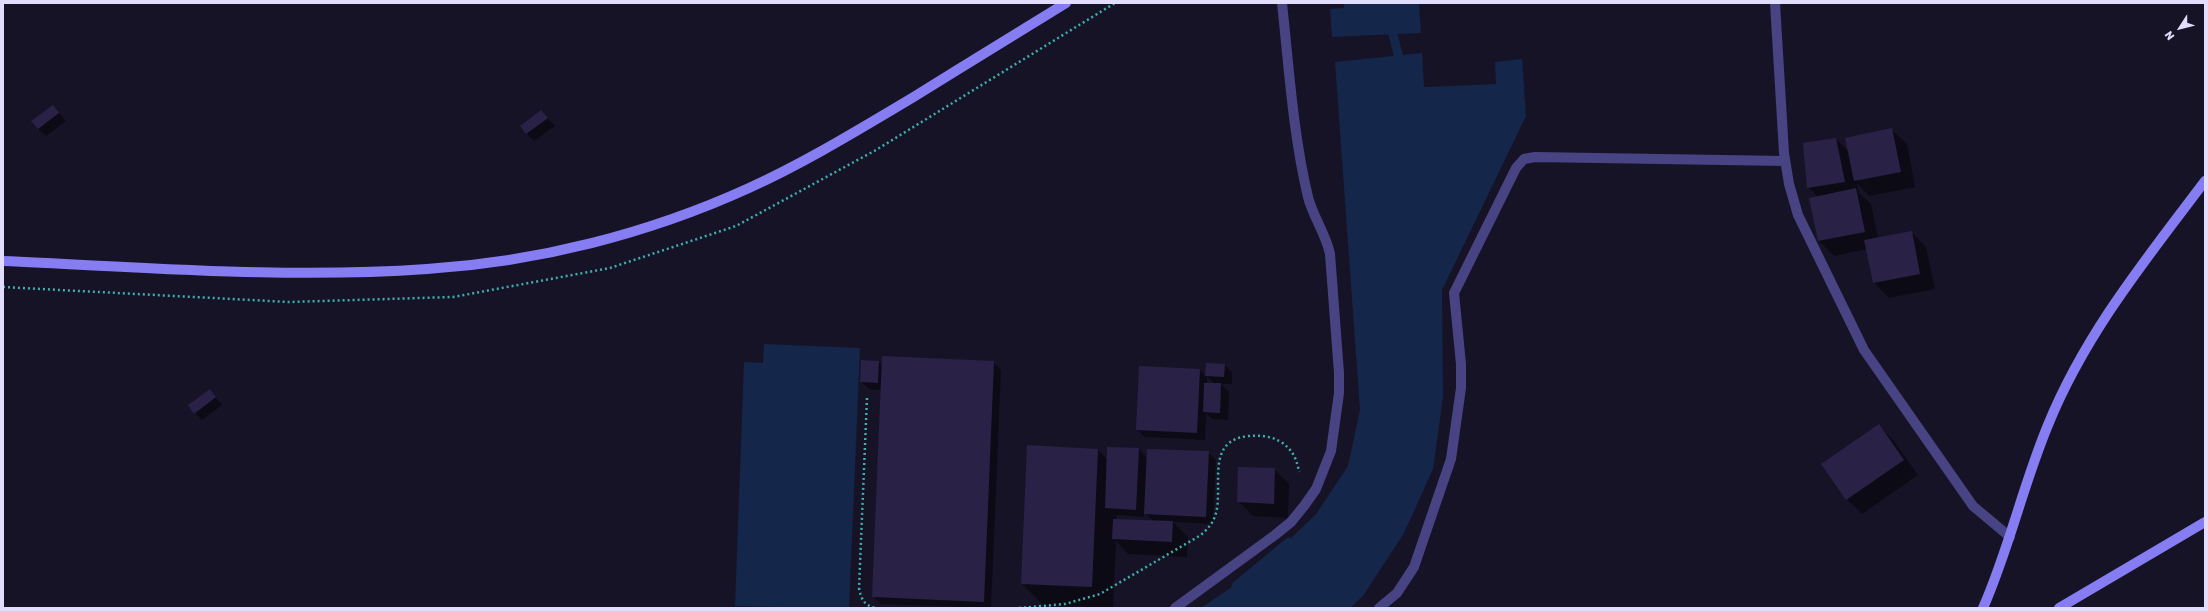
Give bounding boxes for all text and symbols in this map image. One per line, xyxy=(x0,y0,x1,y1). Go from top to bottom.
north arrow xyxy=(2160,8,2200,48)
text: N xyxy=(2162,28,2177,42)

